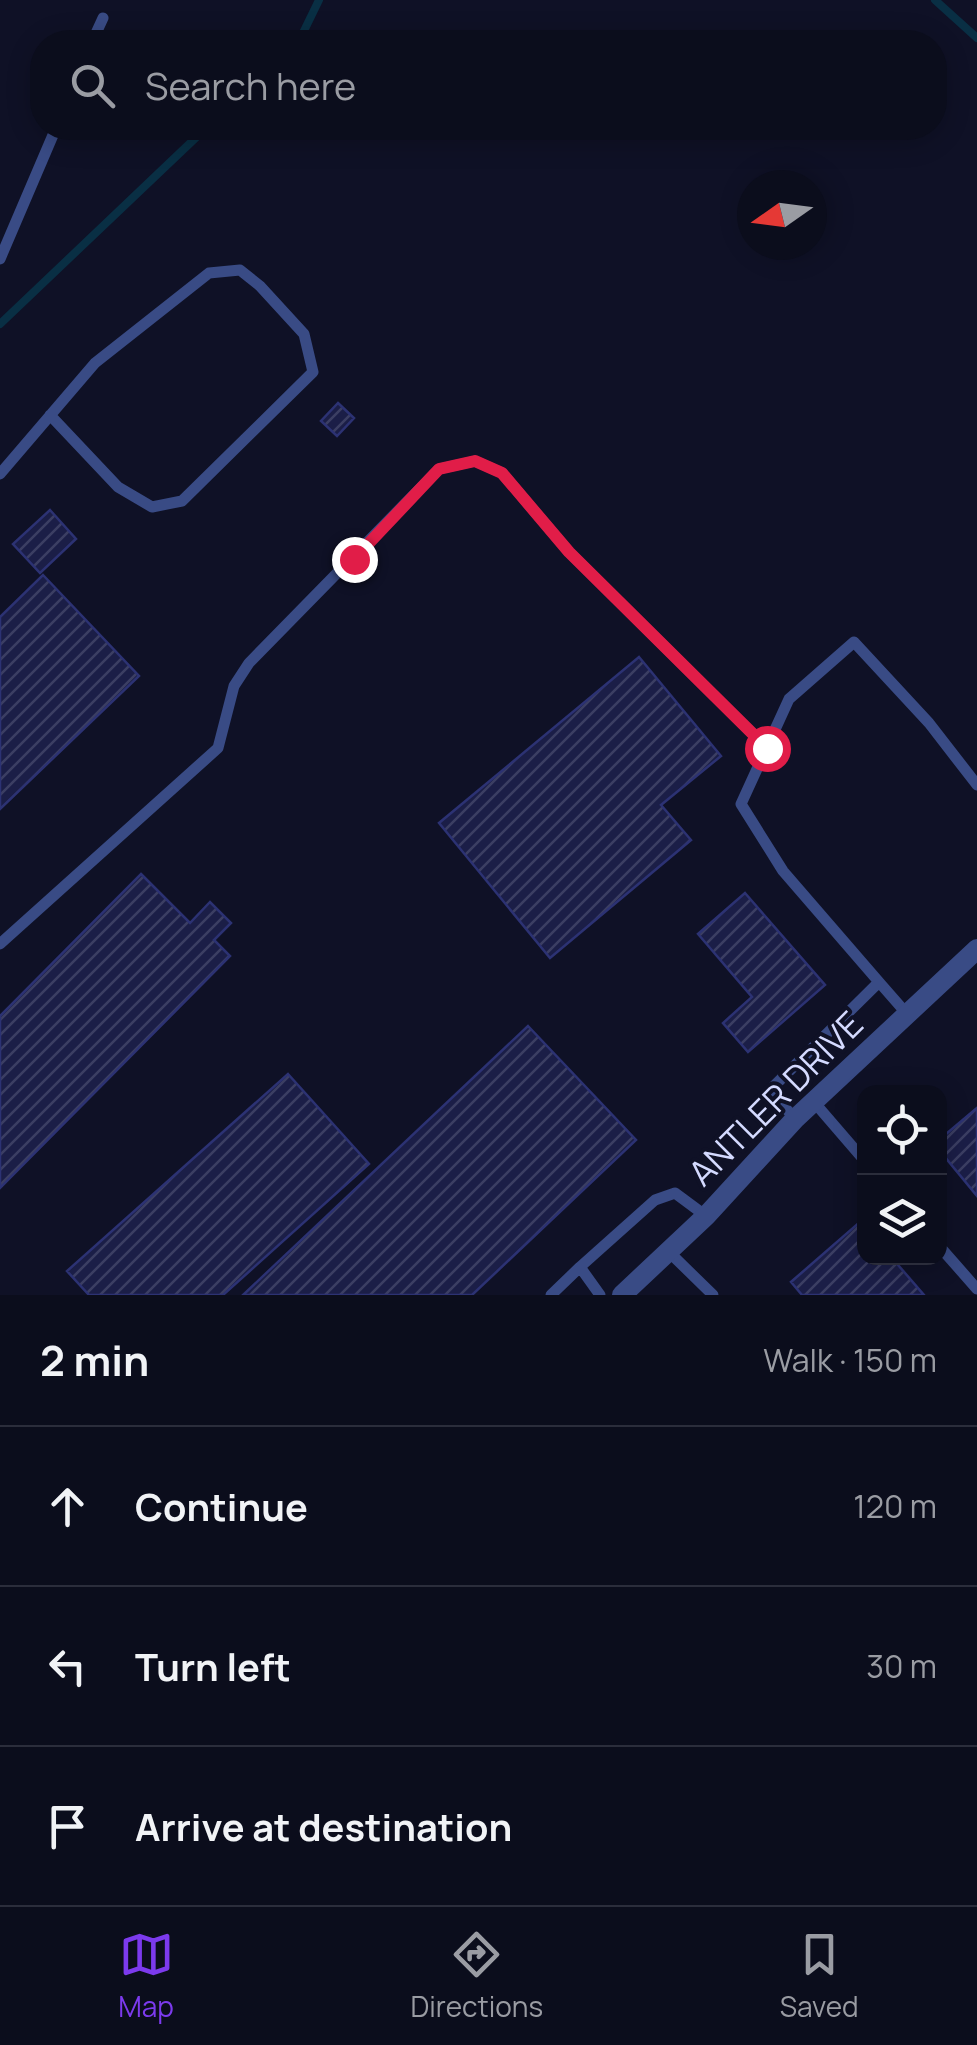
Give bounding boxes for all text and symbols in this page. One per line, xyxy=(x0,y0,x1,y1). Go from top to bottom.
search box xyxy=(30,30,947,140)
icon: search xyxy=(65,58,120,113)
text: Search here xyxy=(145,59,356,111)
north arrow xyxy=(737,170,827,260)
route end xyxy=(332,537,378,583)
route start xyxy=(745,726,791,772)
street label: ANTLER DRIVE xyxy=(677,1000,873,1196)
map controls xyxy=(857,1085,947,1265)
button: locate xyxy=(857,1085,947,1175)
button: layers xyxy=(857,1175,947,1265)
text: 2 min xyxy=(40,1331,149,1389)
text: Walk · 150 m xyxy=(763,1338,937,1382)
icon: ahead xyxy=(40,1479,95,1534)
text: Continue xyxy=(135,1480,308,1532)
text: 120 m xyxy=(853,1484,937,1528)
icon: left xyxy=(40,1639,95,1694)
text: Turn left xyxy=(135,1640,291,1692)
text: 30 m xyxy=(866,1644,937,1688)
icon: arrive xyxy=(40,1799,95,1854)
text: Arrive at destination xyxy=(135,1800,512,1852)
tab: Map xyxy=(118,1927,174,2025)
tab: Directions xyxy=(411,1927,543,2025)
tab: Saved xyxy=(780,1927,859,2025)

